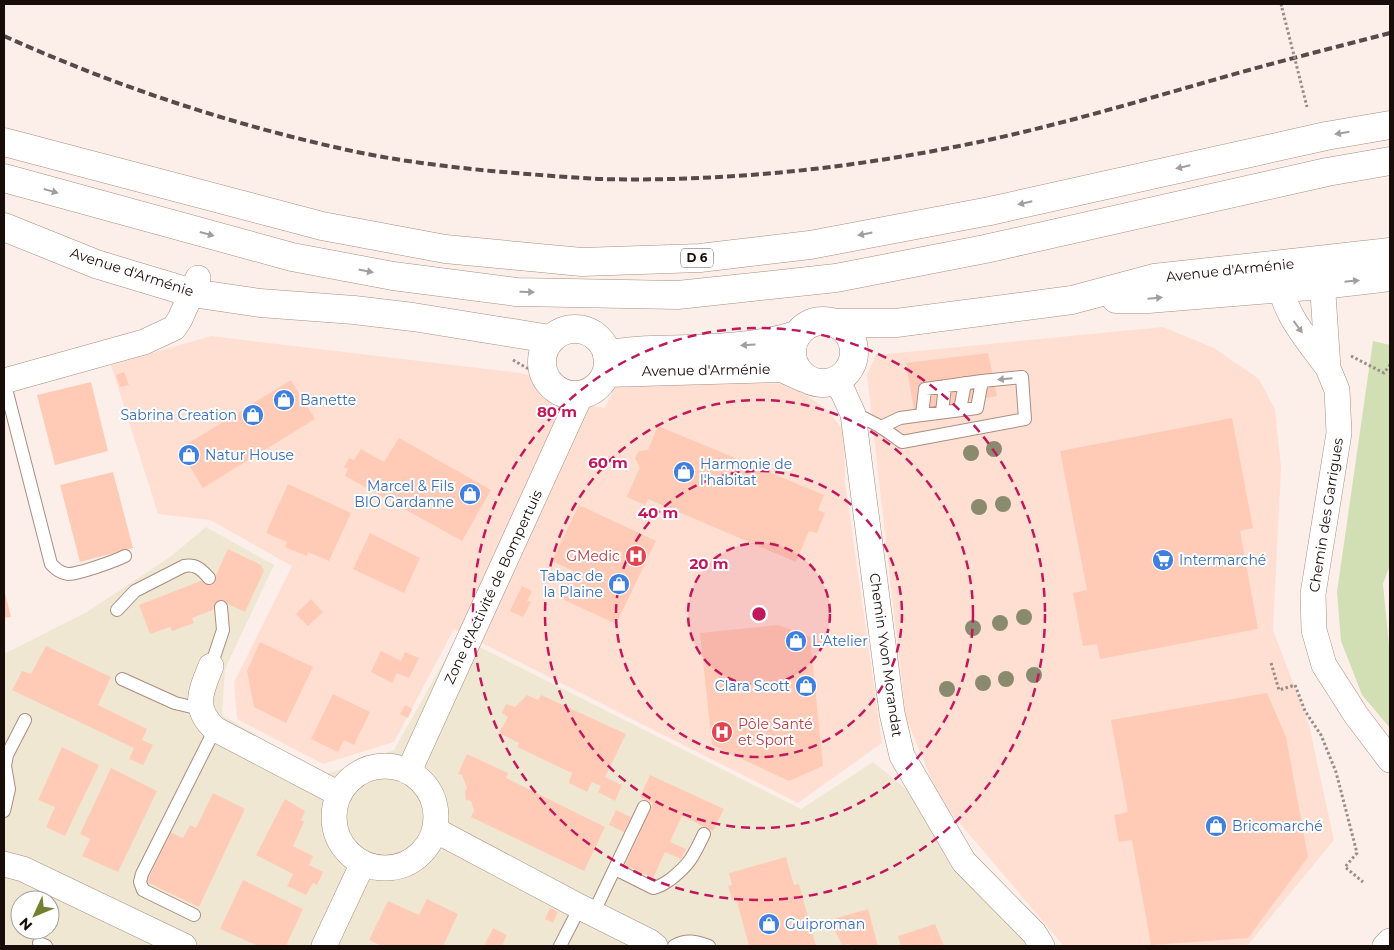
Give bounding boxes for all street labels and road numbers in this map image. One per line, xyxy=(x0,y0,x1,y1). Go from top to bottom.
street label: Avenue d'Arménie xyxy=(68,244,196,300)
road number: D 6 xyxy=(681,248,713,268)
street label: Avenue d'Arménie xyxy=(1165,254,1295,286)
street label: Avenue d'Arménie xyxy=(641,360,771,380)
street label: Chemin des Garrigues xyxy=(1305,436,1347,594)
street label: Zone d'Activité de Bompertuis xyxy=(440,487,546,687)
street label: Chemin Yvon Morandat xyxy=(866,572,906,739)

